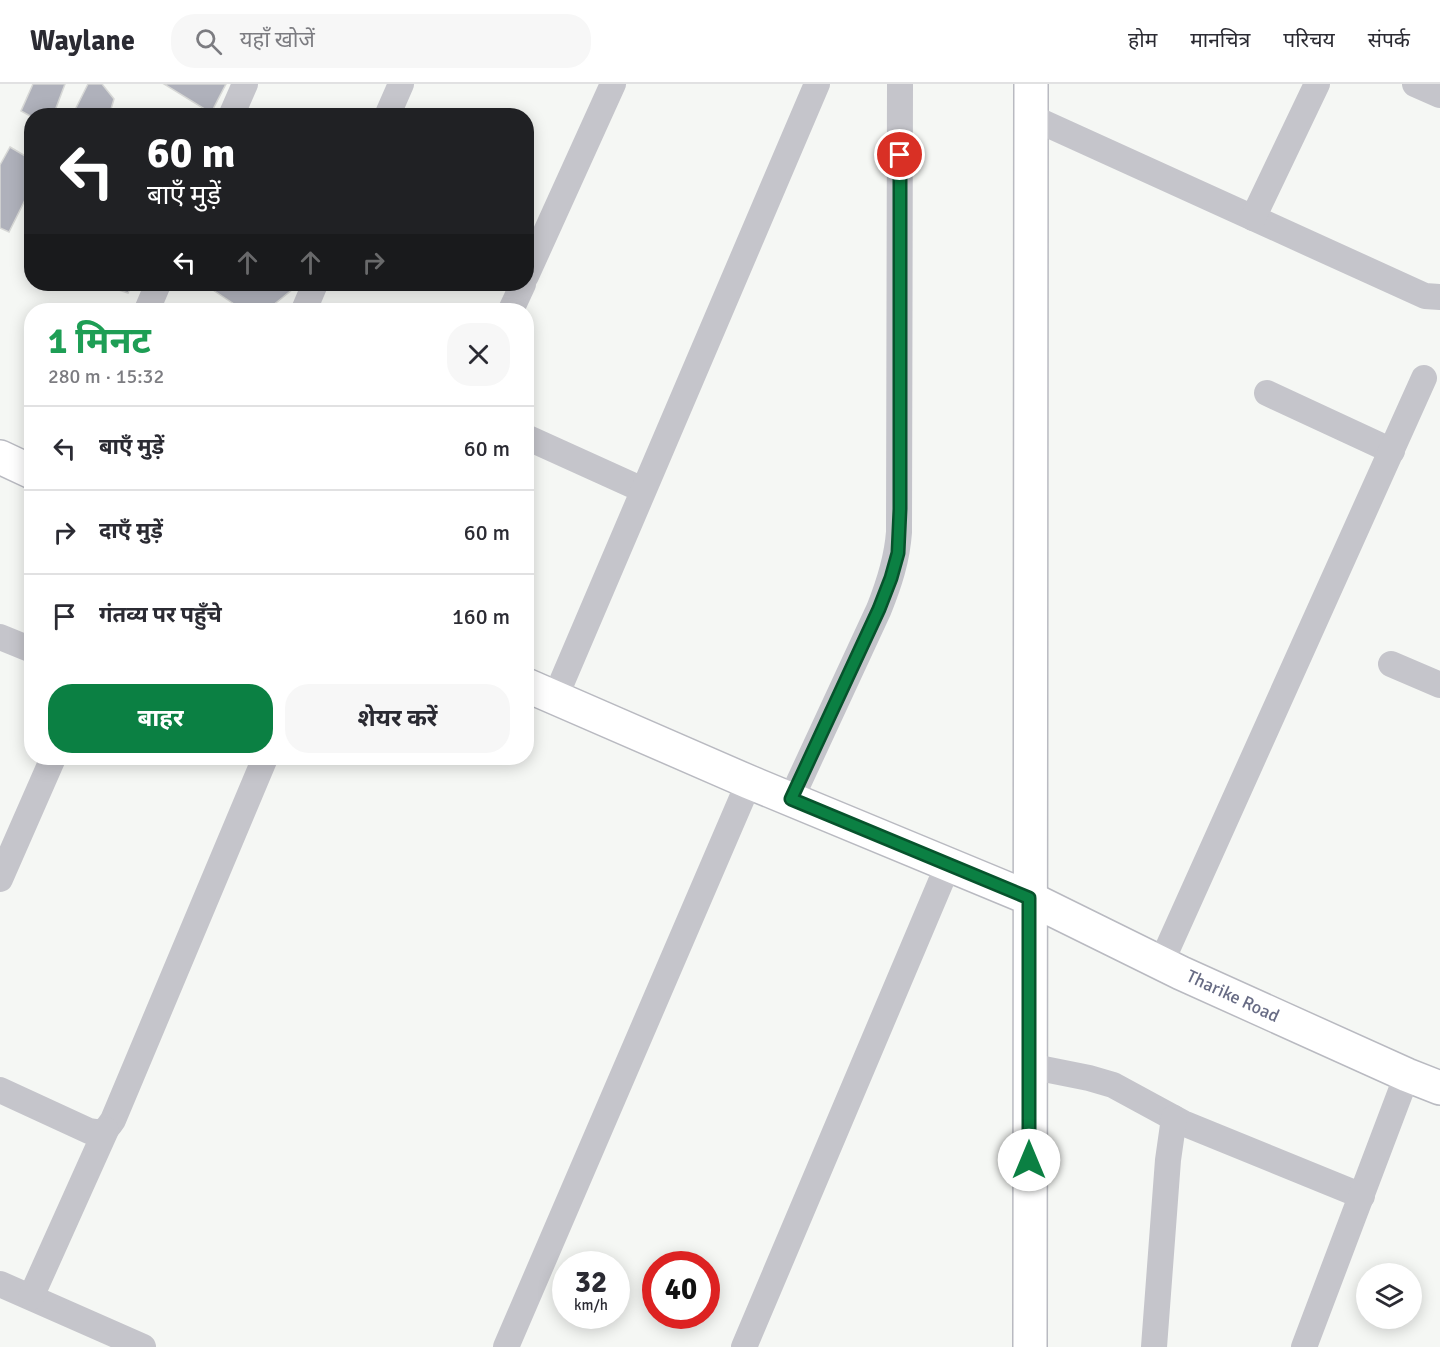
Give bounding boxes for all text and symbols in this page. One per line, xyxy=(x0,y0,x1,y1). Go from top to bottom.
search box xyxy=(171,14,591,68)
text: Waylane xyxy=(30,24,135,58)
icon: search xyxy=(192,25,225,58)
text: यहाँ खोजें xyxy=(240,26,315,53)
text: होम xyxy=(1128,27,1157,53)
text: मानचित्र xyxy=(1190,27,1250,53)
text: परिचय xyxy=(1283,27,1335,53)
text: संपर्क xyxy=(1368,27,1410,53)
text: 60 m xyxy=(147,128,236,179)
pin xyxy=(874,129,925,180)
icon: left xyxy=(48,132,126,210)
icon: arrive xyxy=(883,138,916,171)
text: बाएँ मुड़ें xyxy=(147,179,221,212)
icon: left xyxy=(168,246,201,279)
icon: ahead xyxy=(231,246,264,279)
icon: ahead xyxy=(294,246,327,279)
icon: right xyxy=(357,246,390,279)
text: 1 मिनट xyxy=(48,319,151,364)
button: close xyxy=(447,323,510,386)
text: 280 m · 15:32 xyxy=(48,364,164,389)
icon: left xyxy=(48,432,81,465)
text: बाएँ मुड़ें xyxy=(99,433,164,460)
text: 60 m xyxy=(464,435,510,462)
icon: right xyxy=(48,516,81,549)
text: दाएँ मुड़ें xyxy=(99,517,163,544)
text: 60 m xyxy=(464,519,510,546)
icon: arrive xyxy=(48,600,81,633)
text: गंतव्य पर पहुँचे xyxy=(99,601,222,628)
text: 160 m xyxy=(452,603,510,630)
button: बाहर xyxy=(48,684,273,753)
button: शेयर करें xyxy=(285,684,510,753)
street label: Tharike Road xyxy=(1183,965,1283,1027)
position arrow xyxy=(997,1128,1061,1192)
speed limit sign: 40 xyxy=(642,1251,720,1329)
map controls xyxy=(1356,1263,1422,1329)
button: layers xyxy=(1356,1263,1422,1329)
text: 32 xyxy=(575,1264,607,1301)
text: km/h xyxy=(574,1296,608,1314)

